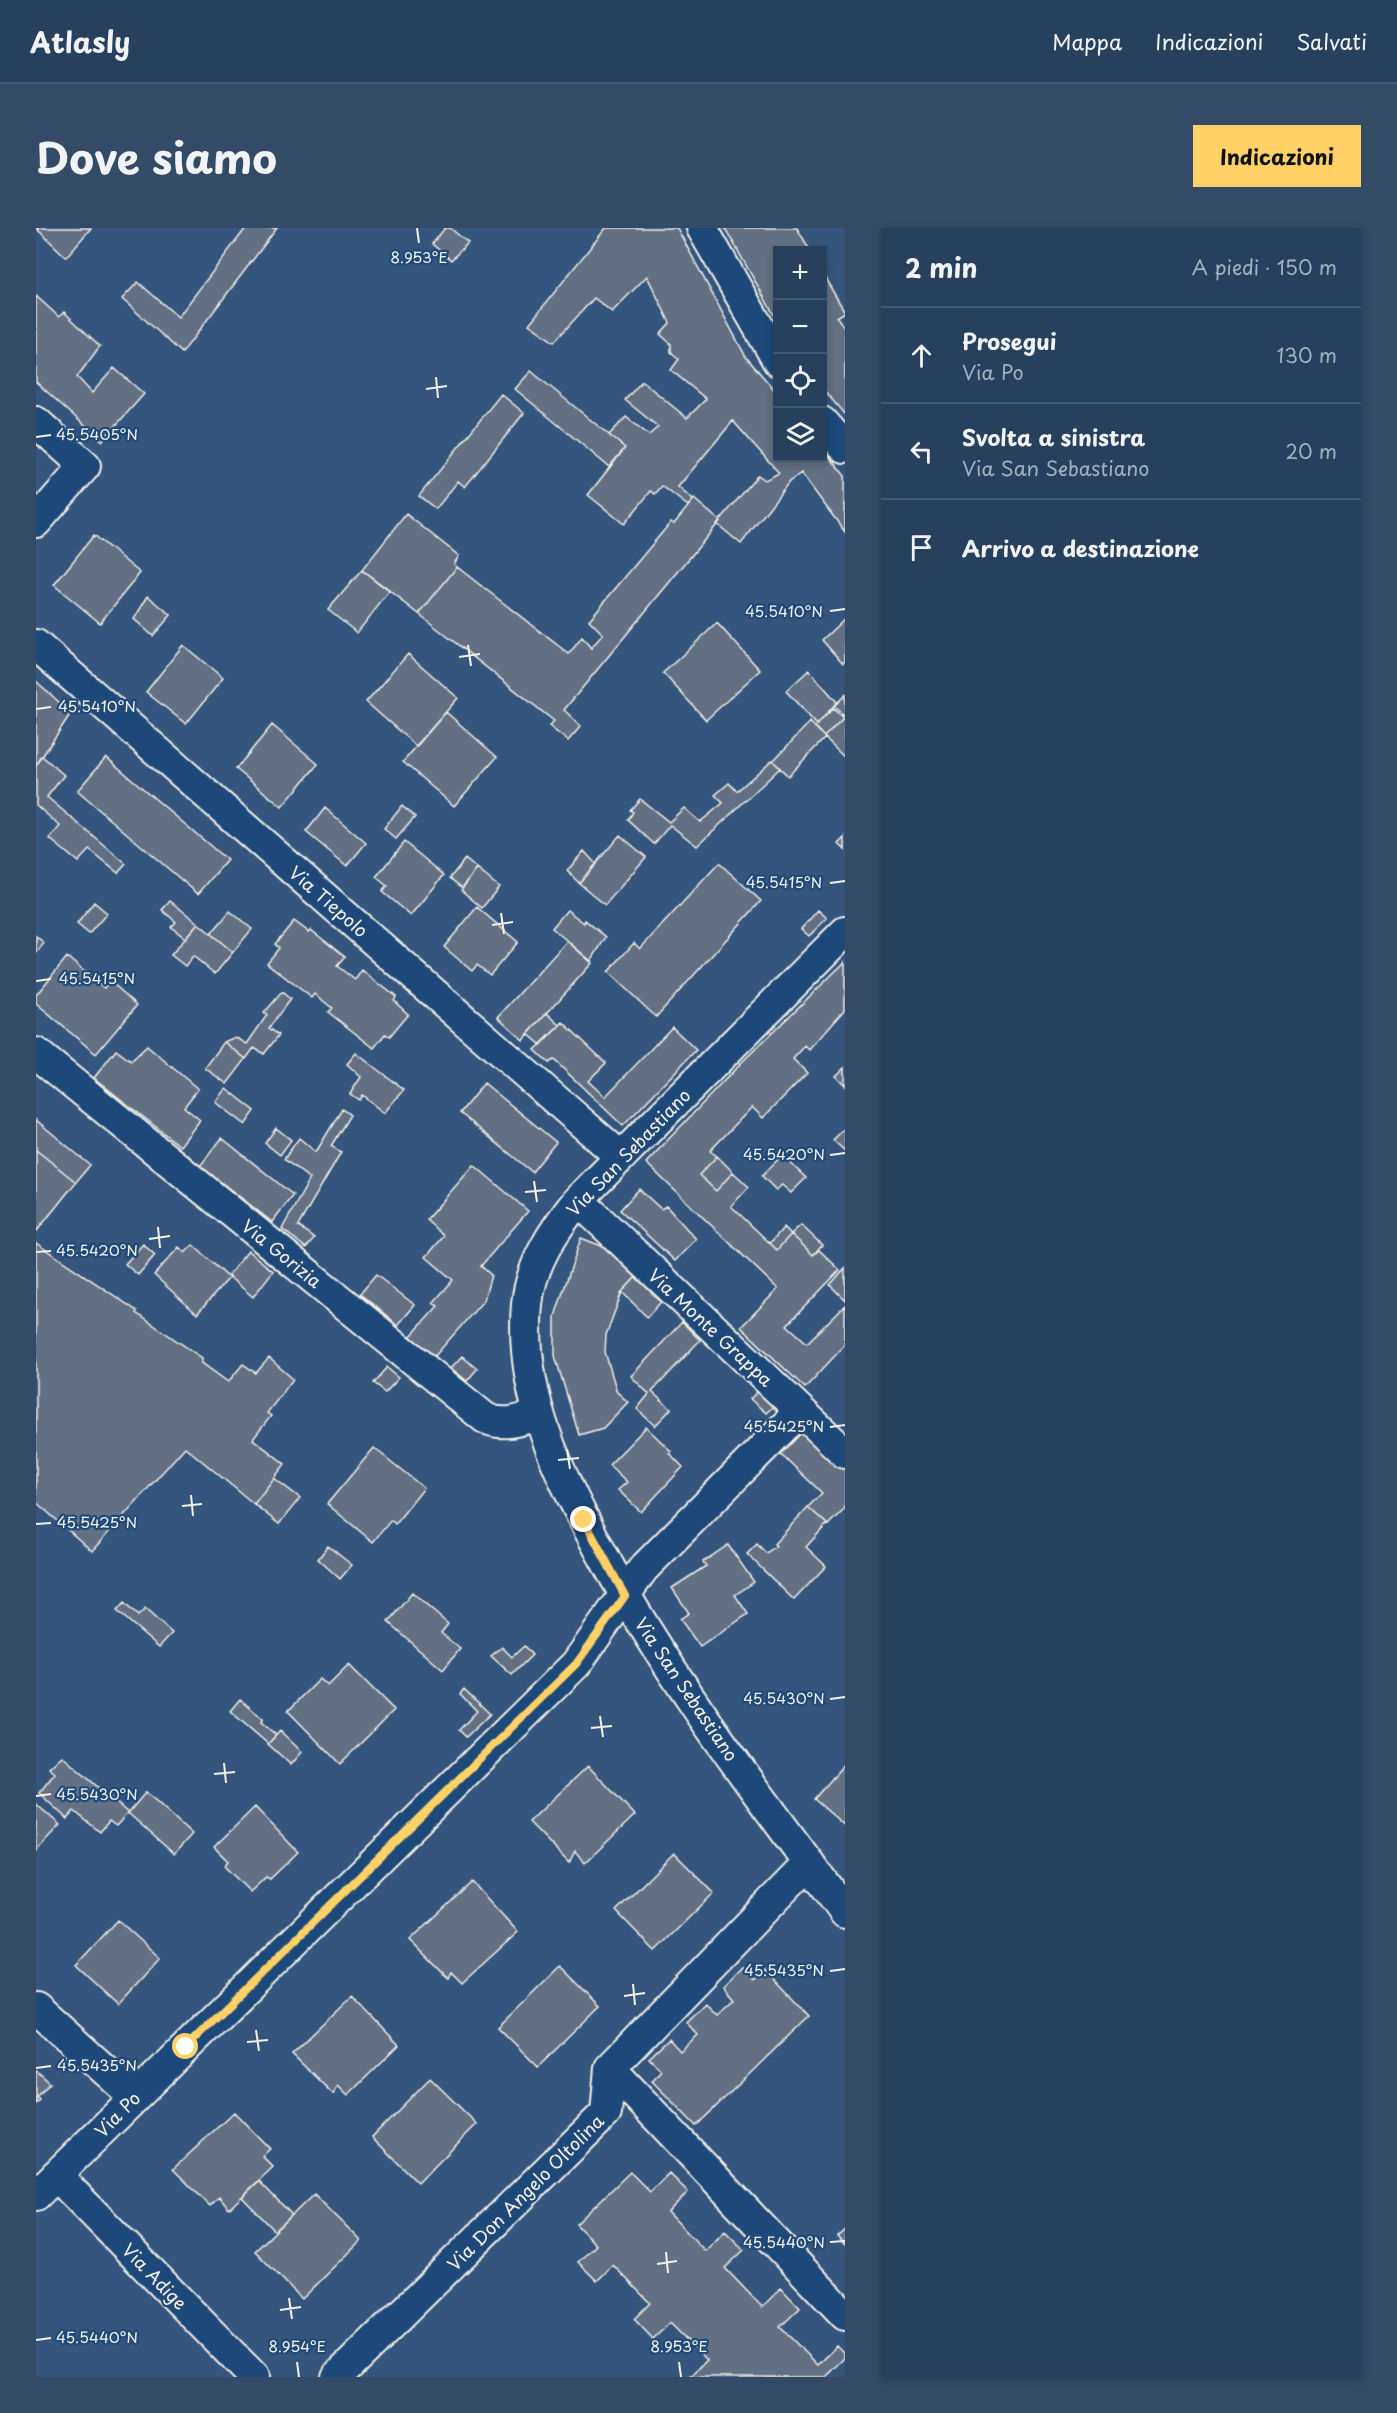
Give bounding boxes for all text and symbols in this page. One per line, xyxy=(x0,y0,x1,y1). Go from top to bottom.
text: Atlasly xyxy=(30,20,130,63)
text: Mappa xyxy=(1052,25,1122,57)
text: Indicazioni xyxy=(1155,25,1263,57)
text: Salvati xyxy=(1296,25,1367,57)
text: Dove siamo xyxy=(36,125,277,188)
button: Indicazioni xyxy=(1193,125,1361,187)
text: 8.953°E xyxy=(390,245,448,268)
map controls xyxy=(773,246,827,462)
button: + xyxy=(773,246,827,300)
text: 2 min xyxy=(905,248,978,287)
text: A piedi · 150 m xyxy=(1192,252,1337,282)
button: − xyxy=(773,300,827,354)
text: Prosegui xyxy=(962,324,1056,357)
icon: ahead xyxy=(905,339,938,372)
text: 130 m xyxy=(1277,340,1337,370)
button: locate xyxy=(773,354,827,408)
text: Via Po xyxy=(962,357,1024,387)
button: layers xyxy=(773,408,827,462)
text: Svolta a sinistra xyxy=(962,420,1145,453)
text: 45.5405°N xyxy=(56,422,138,445)
icon: left xyxy=(905,435,938,468)
text: 20 m xyxy=(1285,436,1337,466)
text: Via San Sebastiano xyxy=(962,453,1149,483)
icon: arrive xyxy=(905,531,938,564)
text: Arrivo a destinazione xyxy=(962,531,1199,564)
text: 45.5410°N xyxy=(745,599,823,622)
text: 45.5410°N xyxy=(58,694,136,717)
street label: Via Tiepolo xyxy=(283,859,375,943)
text: 45.5415°N xyxy=(746,870,822,893)
text: 45.5415°N xyxy=(59,966,135,989)
street label: Via San Sebastiano xyxy=(560,1082,696,1222)
text: 45.5420°N xyxy=(743,1142,825,1165)
street label: Via Gorizia xyxy=(236,1212,328,1294)
text: 45.5420°N xyxy=(56,1238,138,1261)
street label: Via Monte Grappa xyxy=(642,1262,780,1392)
text: 45.5425°N xyxy=(744,1414,824,1437)
route end xyxy=(570,1506,596,1532)
text: 45.5425°N xyxy=(57,1510,137,1533)
street label: Via San Sebastiano xyxy=(629,1612,745,1766)
text: 45.5430°N xyxy=(743,1686,825,1709)
text: 45.5430°N xyxy=(56,1782,138,1805)
text: 45.5435°N xyxy=(744,1958,824,1981)
route start xyxy=(172,2033,198,2059)
text: 45.5435°N xyxy=(57,2053,137,2076)
street label: Via Po xyxy=(88,2085,146,2143)
street label: Via Don Angelo Oltolina xyxy=(441,2107,610,2276)
text: 45.5440°N xyxy=(743,2230,825,2253)
street label: Via Adige xyxy=(116,2236,194,2316)
text: 45.5440°N xyxy=(56,2325,138,2348)
text: 8.954°E xyxy=(268,2334,326,2357)
text: 8.953°E xyxy=(650,2334,708,2357)

